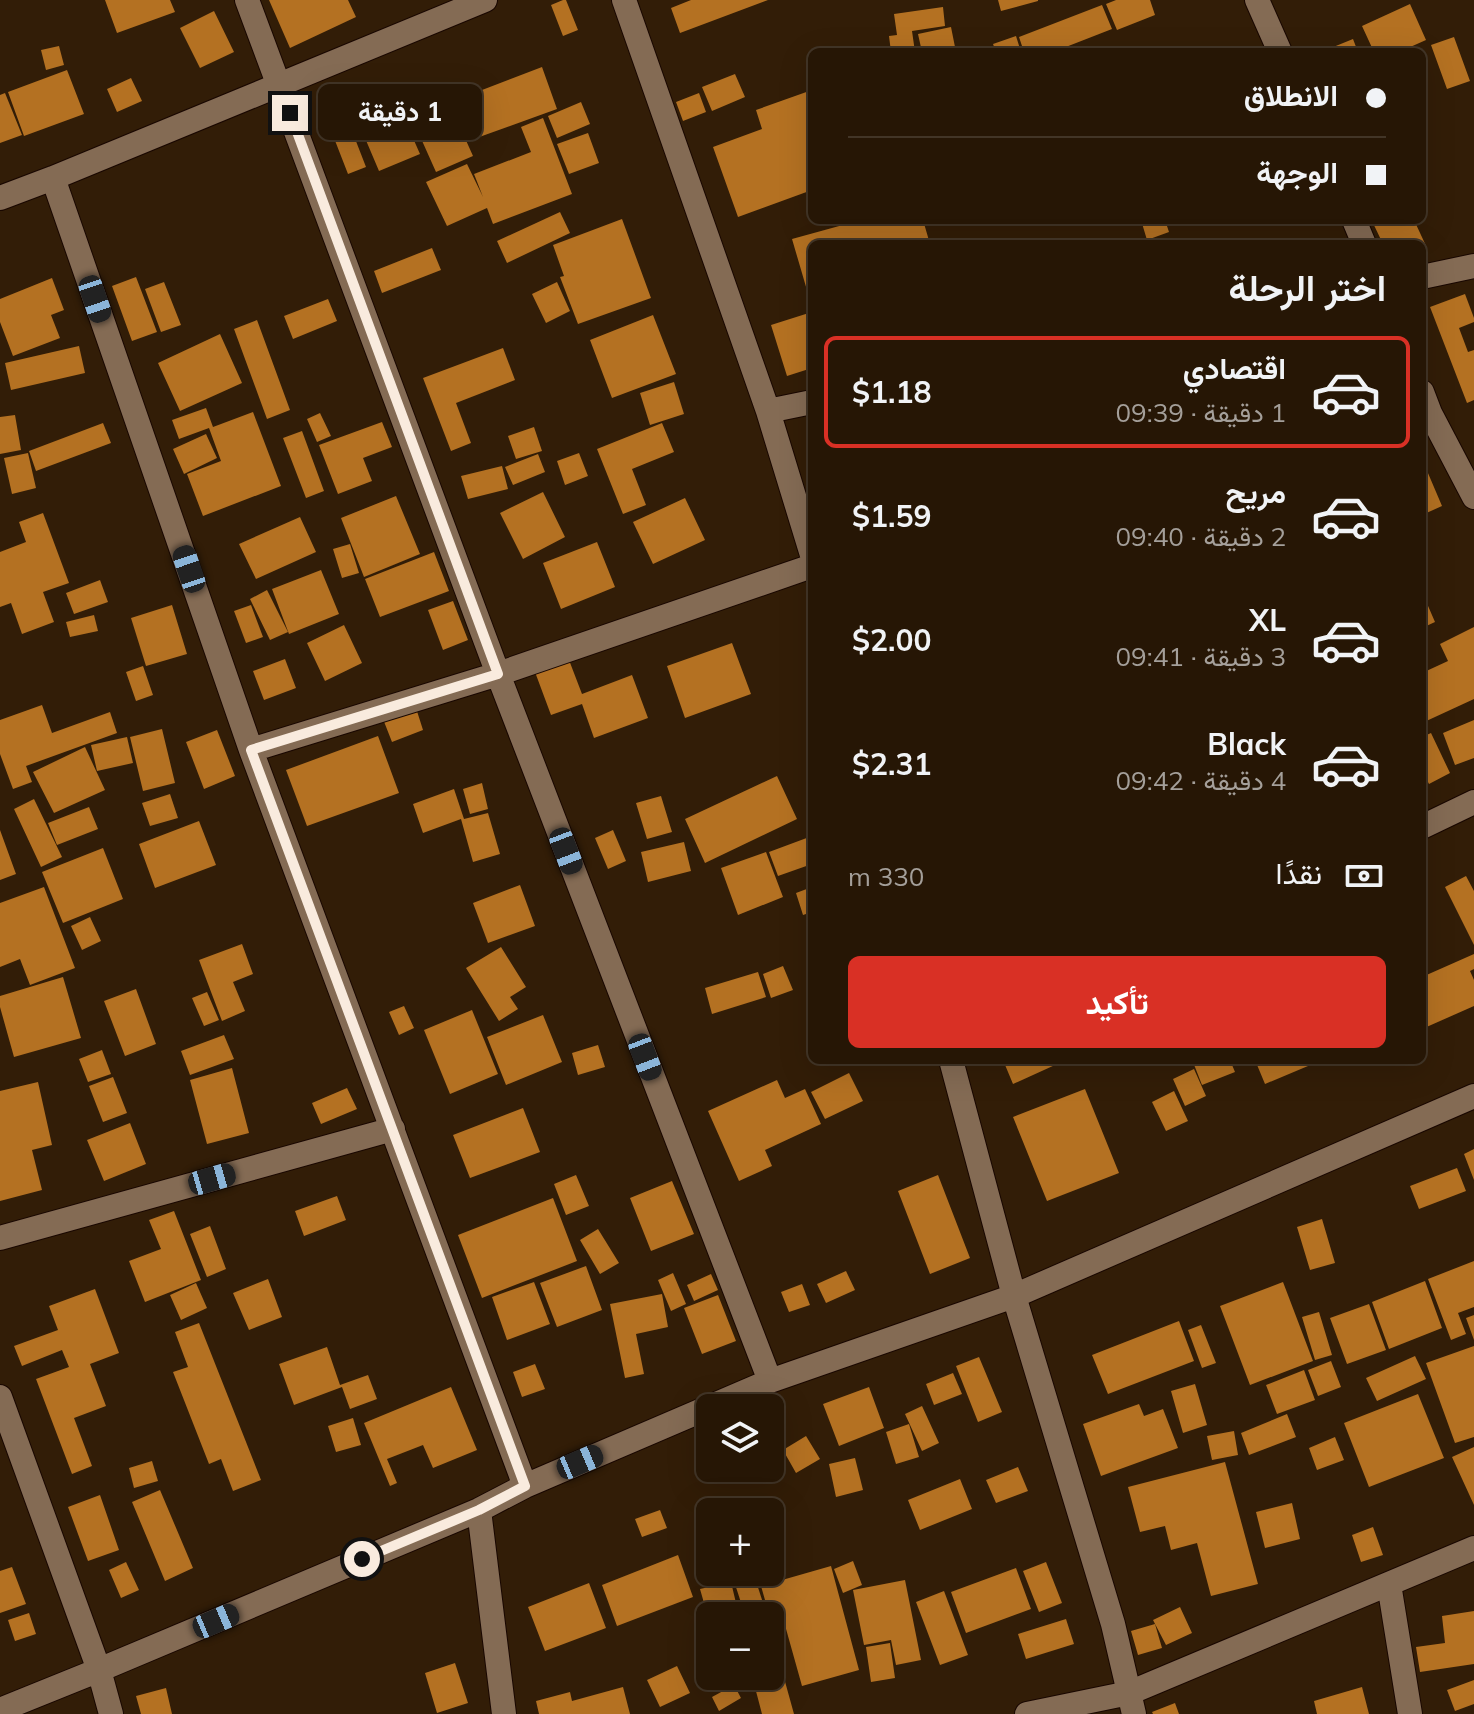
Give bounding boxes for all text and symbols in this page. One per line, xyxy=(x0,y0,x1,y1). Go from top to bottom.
text: الانطلاق xyxy=(1244,76,1338,114)
callout: 1 دقيقة xyxy=(318,85,482,141)
route end xyxy=(272,95,308,131)
text: 1 دقيقة xyxy=(358,95,442,128)
text: الوجهة xyxy=(1256,153,1338,191)
text: اختر الرحلة xyxy=(1228,265,1386,310)
car xyxy=(76,272,114,326)
text: اقتصادي xyxy=(1183,349,1286,387)
icon: car xyxy=(1310,356,1382,428)
text: $1.18 xyxy=(852,373,931,411)
text: 1 دقيقة · 09:39 xyxy=(1116,396,1286,429)
text: مريح xyxy=(1226,473,1286,511)
icon: car xyxy=(1310,480,1382,552)
text: $1.59 xyxy=(852,497,931,535)
text: 2 دقيقة · 09:40 xyxy=(1116,520,1286,553)
car xyxy=(170,542,208,596)
text: XL xyxy=(1249,601,1286,639)
icon: car xyxy=(1310,604,1382,676)
text: $2.00 xyxy=(852,621,931,659)
text: 3 دقيقة · 09:41 xyxy=(1116,640,1286,673)
text: Black xyxy=(1207,725,1286,763)
icon: car xyxy=(1310,728,1382,800)
text: $2.31 xyxy=(852,745,931,783)
text: 4 دقيقة · 09:42 xyxy=(1116,764,1286,797)
car xyxy=(546,824,586,878)
text: نقدًا xyxy=(1276,854,1322,892)
icon: cash xyxy=(1342,854,1386,898)
text: 330 m xyxy=(848,860,924,893)
button: تأكيد xyxy=(848,956,1386,1048)
car xyxy=(625,1030,665,1084)
car xyxy=(186,1161,238,1197)
map controls xyxy=(696,1394,784,1690)
button: layers xyxy=(696,1394,784,1482)
car xyxy=(553,1442,607,1482)
button: + xyxy=(696,1498,784,1586)
route start xyxy=(344,1541,380,1577)
car xyxy=(189,1601,243,1641)
button: − xyxy=(696,1602,784,1690)

